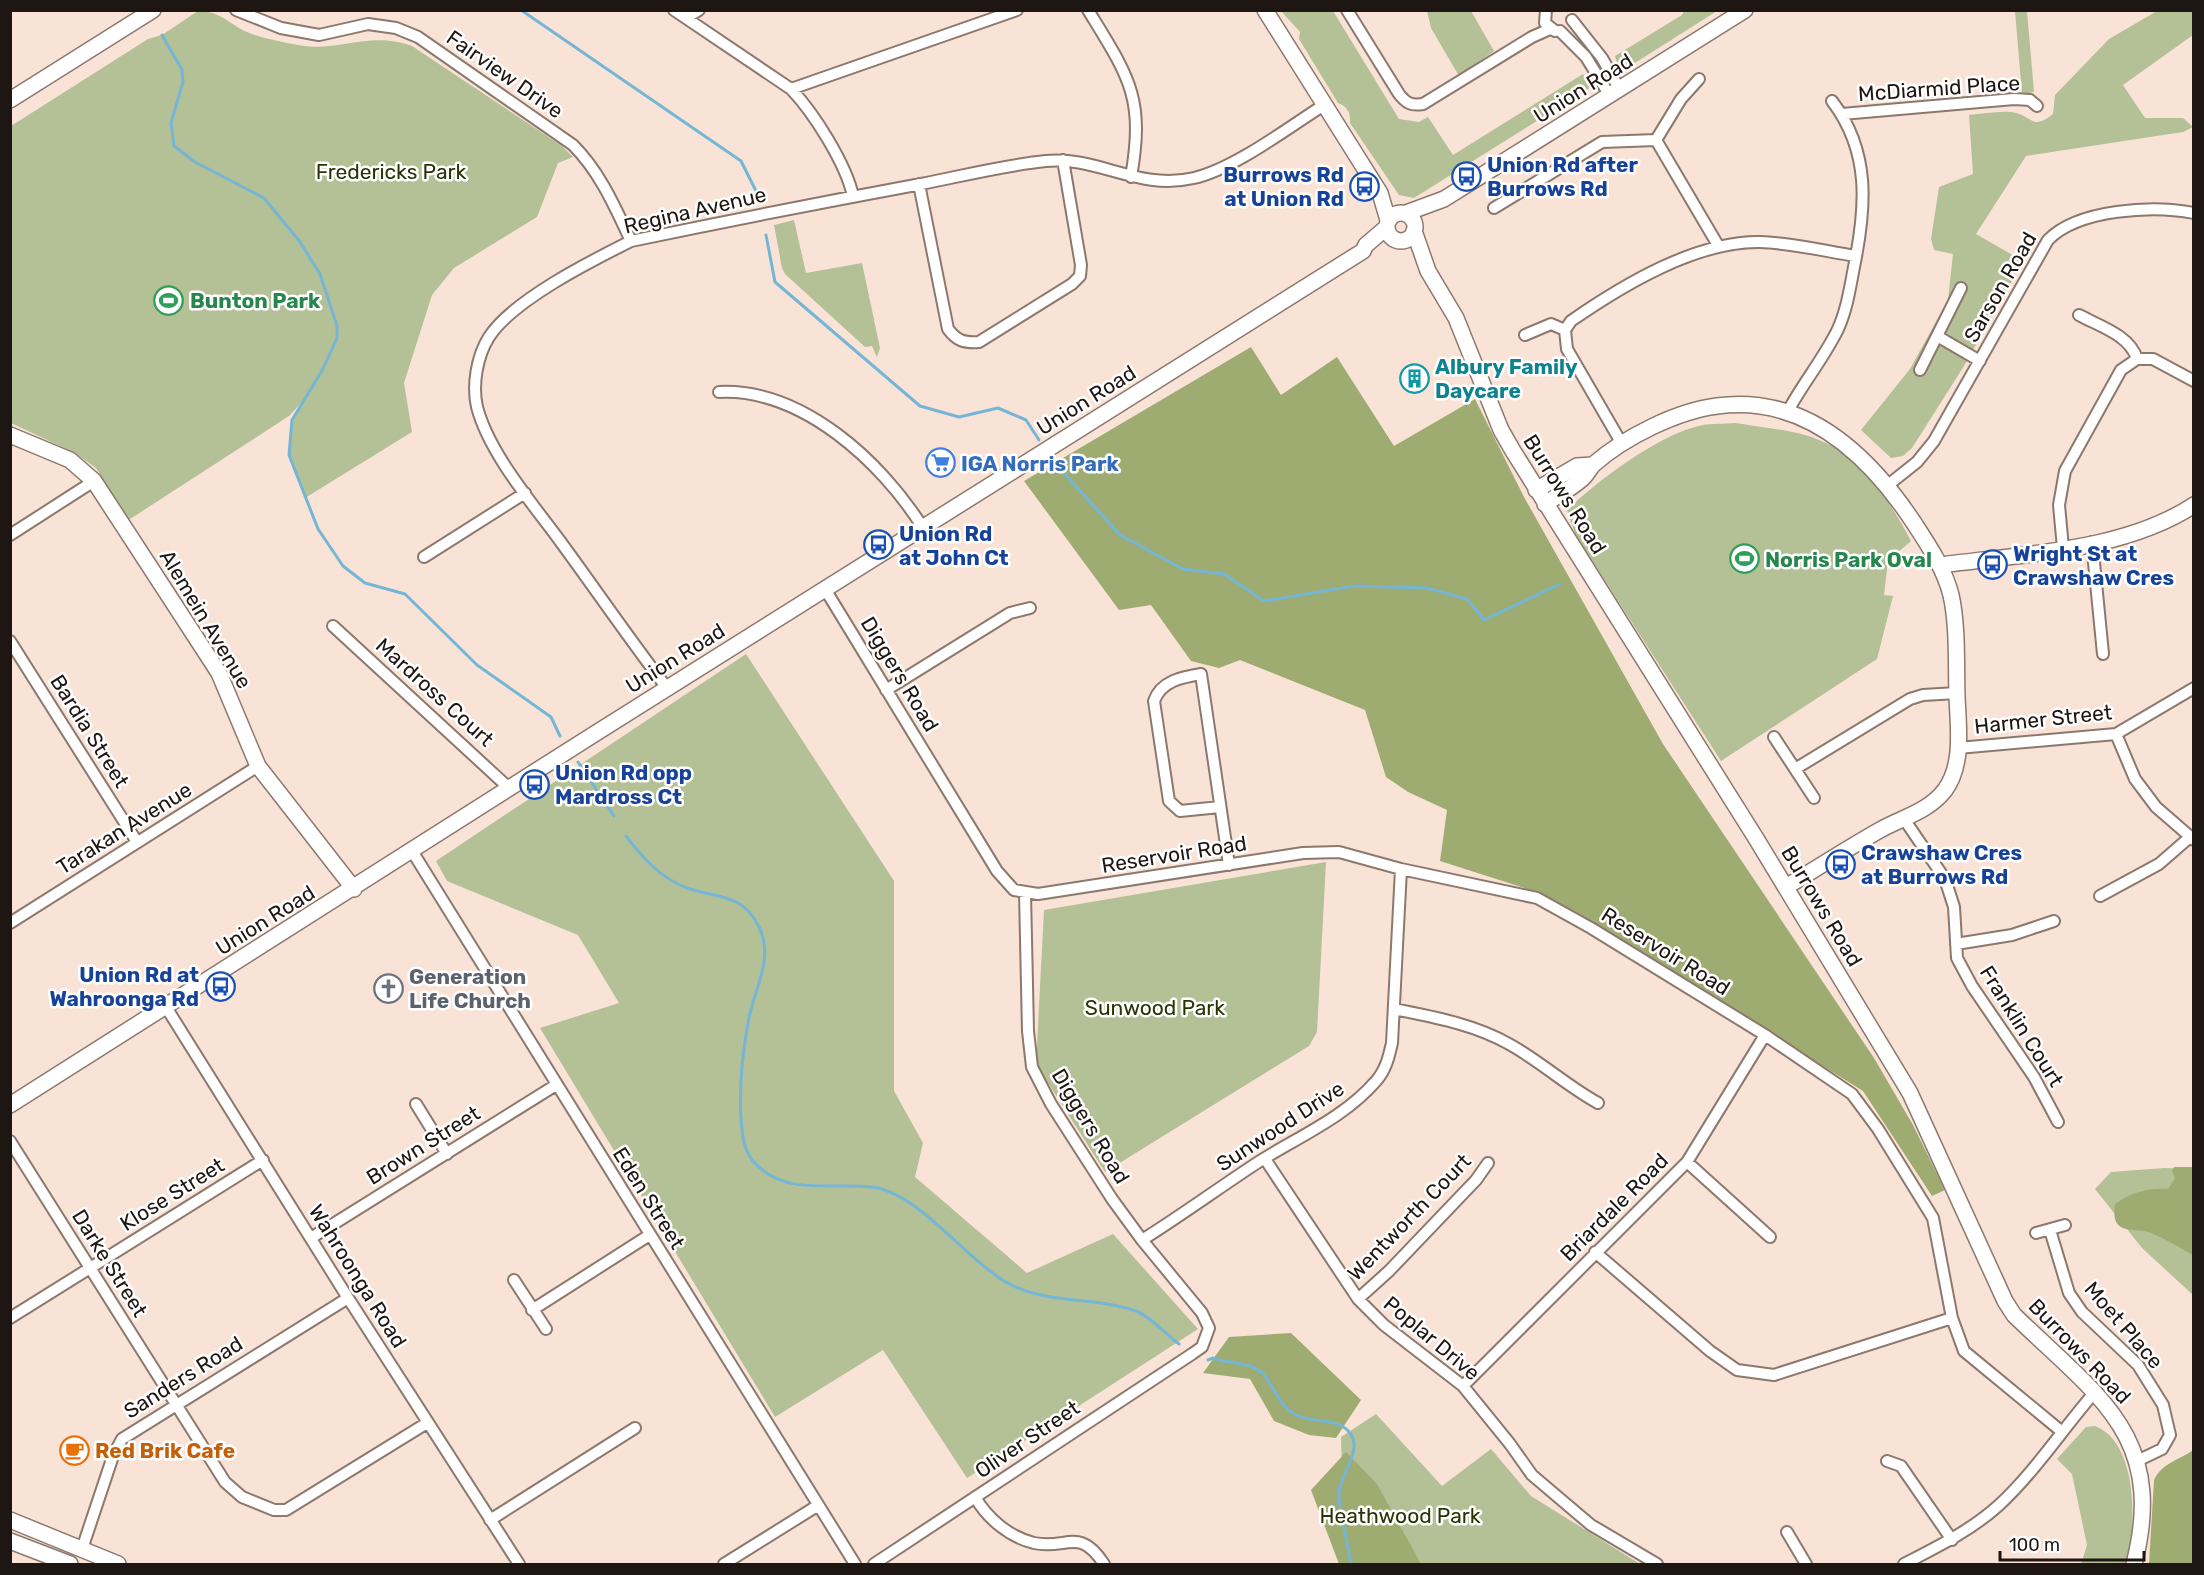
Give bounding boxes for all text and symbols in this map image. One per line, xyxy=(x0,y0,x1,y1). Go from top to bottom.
street label: Fairview Drive xyxy=(442,25,568,123)
street label: Union Road xyxy=(1529,48,1637,128)
street label: McDiarmid Place xyxy=(1857,70,2021,106)
place label: Union Rd after Burrows Rd xyxy=(1487,152,1639,201)
park label: Fredericks Park xyxy=(316,159,466,184)
bus stop icon: Union Rd after Burrows Rd xyxy=(1450,160,1482,192)
place label: Burrows Rd at Union Rd xyxy=(1223,162,1344,211)
bus stop icon: Burrows Rd at Union Rd xyxy=(1349,170,1381,202)
street label: Regina Avenue xyxy=(621,181,769,239)
street label: Sarson Road xyxy=(1958,227,2042,347)
sports icon: Bunton Park xyxy=(153,284,185,316)
place label: Bunton Park xyxy=(190,288,321,313)
place label: Albury Family Daycare xyxy=(1435,354,1578,403)
street label: Union Road xyxy=(1032,360,1140,440)
building icon: Albury Family Daycare xyxy=(1398,362,1430,394)
street label: Burrows Road xyxy=(1518,430,1612,558)
supermarket icon: IGA Norris Park xyxy=(924,447,956,479)
place label: IGA Norris Park xyxy=(961,451,1120,476)
place label: Union Rd at John Ct xyxy=(899,521,1009,570)
bus stop icon: Union Rd at John Ct xyxy=(862,529,894,561)
place label: Wright St at Crawshaw Cres xyxy=(2013,541,2174,590)
sports icon: Norris Park Oval xyxy=(1728,543,1760,575)
street label: Alemein Avenue xyxy=(155,545,257,693)
place label: Norris Park Oval xyxy=(1765,547,1932,572)
bus stop icon: Wright St at Crawshaw Cres xyxy=(1976,549,2008,581)
street label: Diggers Road xyxy=(856,612,944,736)
street label: Union Road xyxy=(621,618,729,698)
street label: Mardross Court xyxy=(371,633,499,751)
street label: Bardia Street xyxy=(45,670,135,792)
street label: Harmer Street xyxy=(1973,699,2113,739)
place label: Union Rd opp Mardross Ct xyxy=(555,760,692,809)
bus stop icon: Union Rd opp Mardross Ct xyxy=(518,768,550,800)
street label: Tarakan Avenue xyxy=(52,777,196,879)
street label: Reservoir Road xyxy=(1100,830,1248,878)
place label: Crawshaw Cres at Burrows Rd xyxy=(1861,840,2022,889)
street label: Burrows Road xyxy=(1776,841,1868,971)
bus stop icon: Crawshaw Cres at Burrows Rd xyxy=(1824,848,1856,880)
street label: Union Road xyxy=(211,880,319,960)
street label: Reservoir Road xyxy=(1597,902,1735,1000)
street label: Franklin Court xyxy=(1975,961,2069,1091)
place label: Union Rd at Wahroonga Rd xyxy=(50,962,199,1011)
place label: Generation Life Church xyxy=(409,964,531,1013)
bus stop icon: Union Rd at Wahroonga Rd xyxy=(204,970,236,1002)
church icon: Generation Life Church xyxy=(372,972,404,1004)
park label: Sunwood Park xyxy=(1085,995,1225,1020)
street label: Diggers Road xyxy=(1047,1064,1135,1188)
street label: Sunwood Drive xyxy=(1211,1075,1349,1177)
street label: Brown Street xyxy=(362,1100,484,1190)
street label: Eden Street xyxy=(608,1142,690,1254)
street label: Wentworth Court xyxy=(1342,1148,1476,1286)
street label: Briardale Road xyxy=(1555,1148,1673,1266)
street label: Klose Street xyxy=(115,1152,229,1236)
street label: Wahroonga Road xyxy=(304,1200,412,1352)
street label: Darke Street xyxy=(67,1205,153,1321)
street label: Moet Place xyxy=(2079,1276,2169,1374)
street label: Poplar Drive xyxy=(1379,1291,1485,1385)
street label: Burrows Road xyxy=(2024,1293,2136,1409)
street label: Sanders Road xyxy=(119,1331,247,1423)
street label: Oliver Street xyxy=(970,1395,1084,1483)
cafe icon: Red Brik Cafe xyxy=(58,1434,90,1466)
place label: Red Brik Cafe xyxy=(95,1438,235,1463)
park label: Heathwood Park xyxy=(1319,1503,1481,1528)
scale bar xyxy=(2000,1524,2144,1562)
text: 100 m xyxy=(2009,1534,2060,1556)

